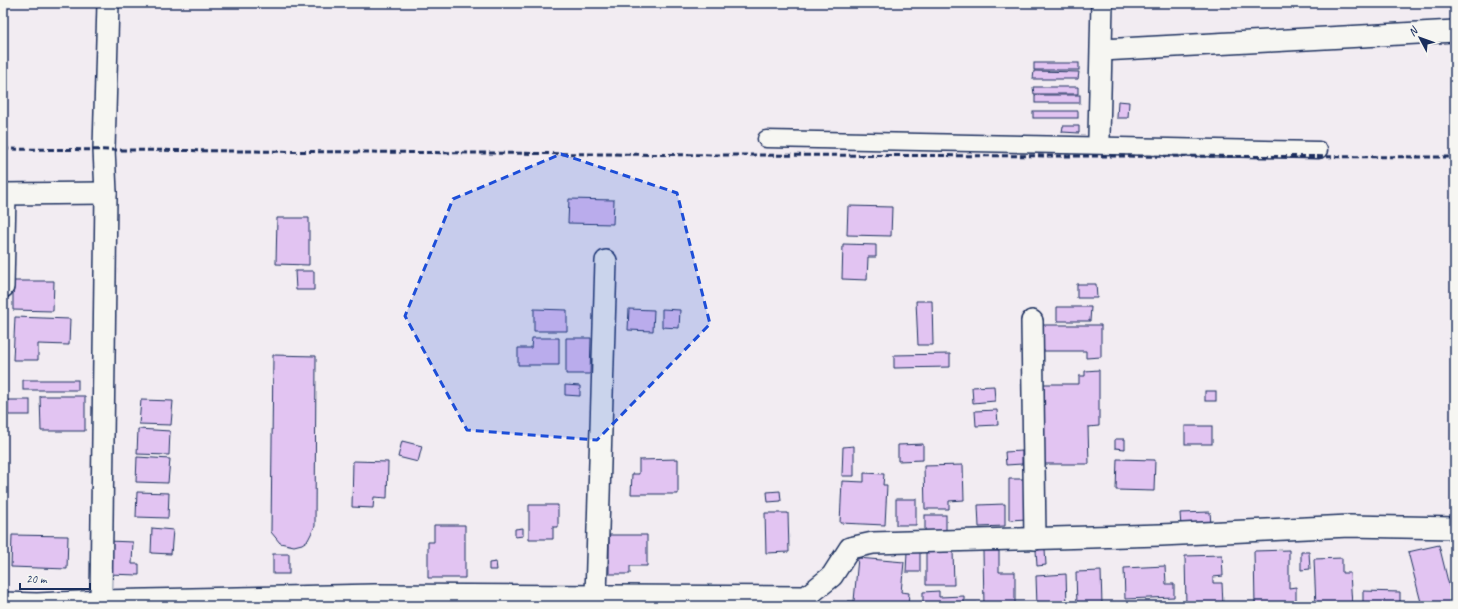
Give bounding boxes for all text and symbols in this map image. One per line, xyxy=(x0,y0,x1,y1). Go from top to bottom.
north arrow xyxy=(1400,18,1440,58)
text: N xyxy=(1405,23,1421,39)
scale bar xyxy=(20,565,90,591)
text: 20 m xyxy=(26,571,48,587)

